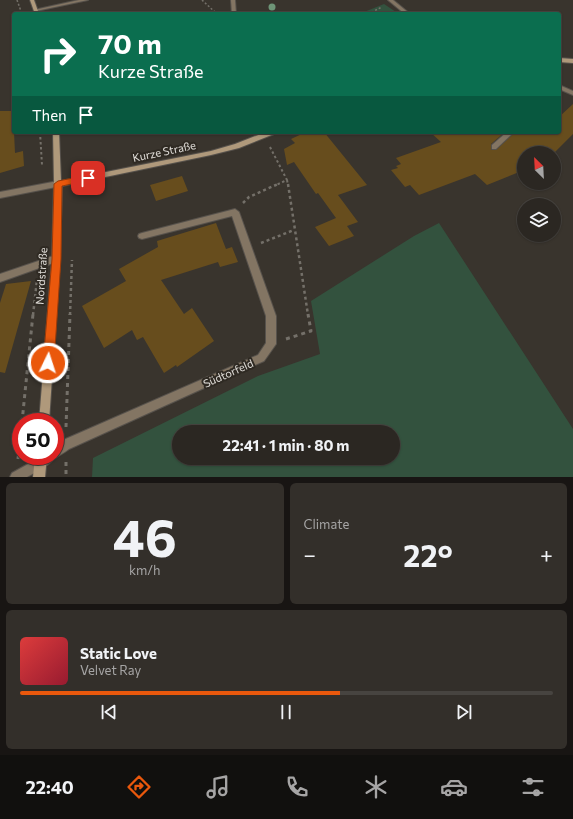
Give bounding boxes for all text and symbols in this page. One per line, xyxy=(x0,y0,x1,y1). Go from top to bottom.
text: 70 m xyxy=(98,26,162,60)
icon: right xyxy=(32,28,84,80)
text: Kurze Straße xyxy=(98,60,204,82)
icon: arrive xyxy=(75,104,97,126)
text: Then xyxy=(32,106,67,124)
street label: Kurze Straße xyxy=(131,138,197,164)
north arrow xyxy=(517,146,561,190)
map controls xyxy=(517,146,561,242)
pin xyxy=(71,161,105,195)
icon: arrive xyxy=(77,167,99,189)
button: layers xyxy=(517,198,561,242)
street label: Nordstraße xyxy=(33,247,50,305)
position arrow xyxy=(27,342,69,384)
street label: Südtorfeld xyxy=(201,356,255,390)
speed limit sign: 50 xyxy=(12,413,64,465)
text: 22:41 · 1 min · 80 m xyxy=(223,436,349,454)
text: 46 xyxy=(113,504,177,568)
text: Climate xyxy=(304,516,349,532)
text: 22° xyxy=(403,536,453,573)
text: − xyxy=(304,541,316,568)
text: + xyxy=(540,541,553,568)
text: km/h xyxy=(129,562,161,578)
text: Static Love xyxy=(80,644,157,662)
text: Velvet Ray xyxy=(80,662,141,678)
icon: previous xyxy=(98,701,120,723)
icon: pause xyxy=(275,701,297,723)
icon: next xyxy=(453,701,475,723)
icon: directions xyxy=(125,773,153,801)
icon: music xyxy=(204,773,232,801)
icon: phone xyxy=(283,773,311,801)
icon: climate xyxy=(362,773,390,801)
icon: car xyxy=(440,773,468,801)
icon: filters xyxy=(519,773,547,801)
text: 22:40 xyxy=(25,776,74,798)

